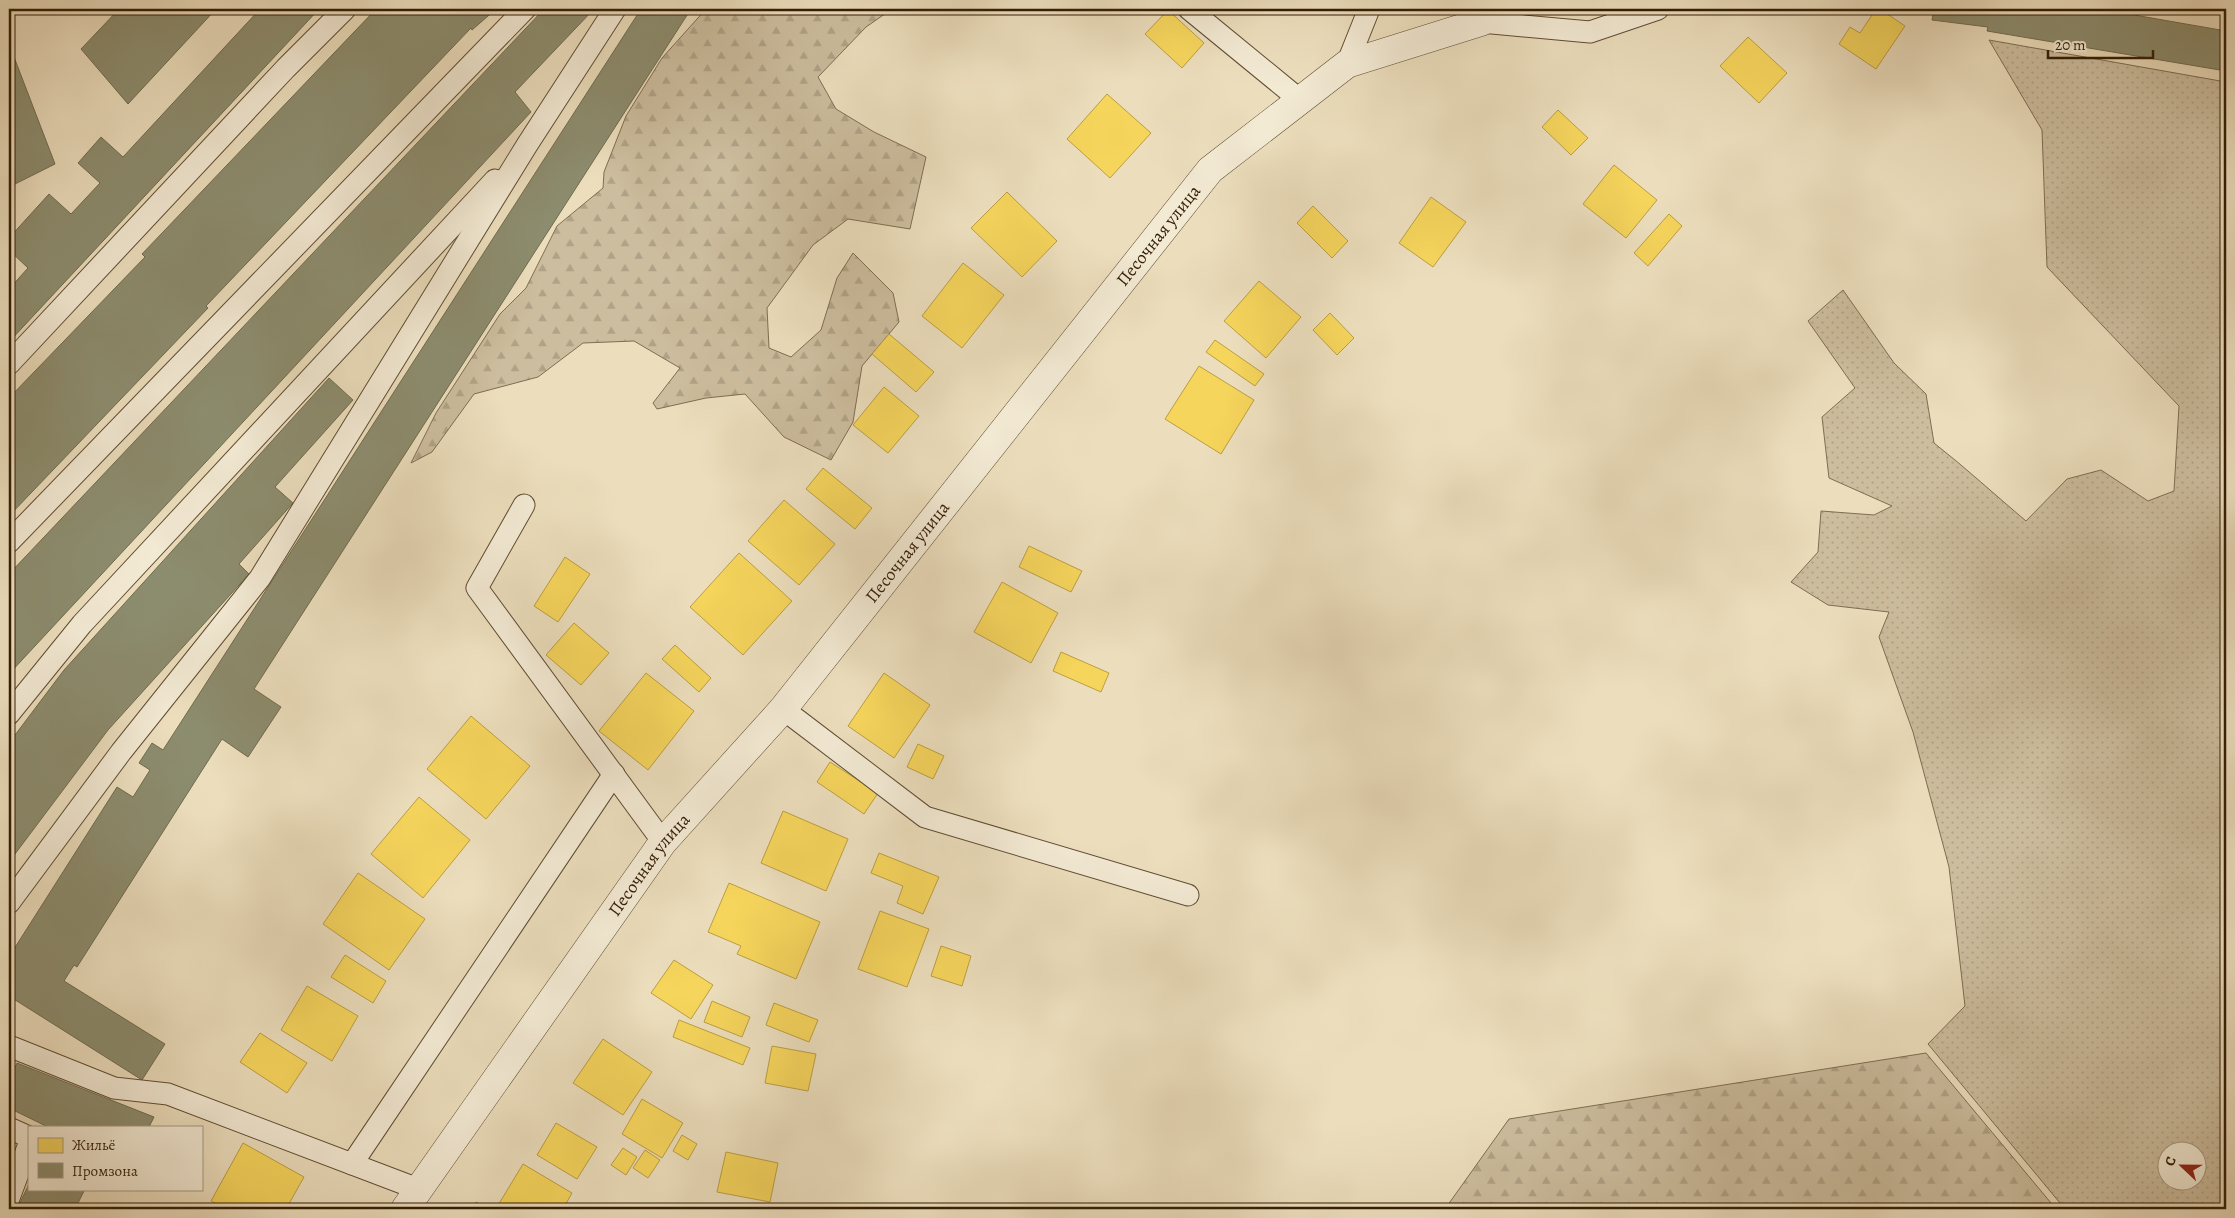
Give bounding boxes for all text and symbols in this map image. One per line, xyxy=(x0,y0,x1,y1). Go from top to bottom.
scale bar xyxy=(2048,28,2152,60)
text: 20 m xyxy=(2055,35,2086,55)
street label: Песочная улица xyxy=(1111,179,1206,291)
street label: Песочная улица xyxy=(860,496,955,608)
street label: Песочная улица xyxy=(603,808,696,921)
legend xyxy=(28,1126,202,1190)
text: Жильё xyxy=(72,1135,115,1155)
north arrow xyxy=(2158,1140,2208,1190)
text: С xyxy=(2160,1153,2181,1169)
text: Промзона xyxy=(72,1161,138,1181)

